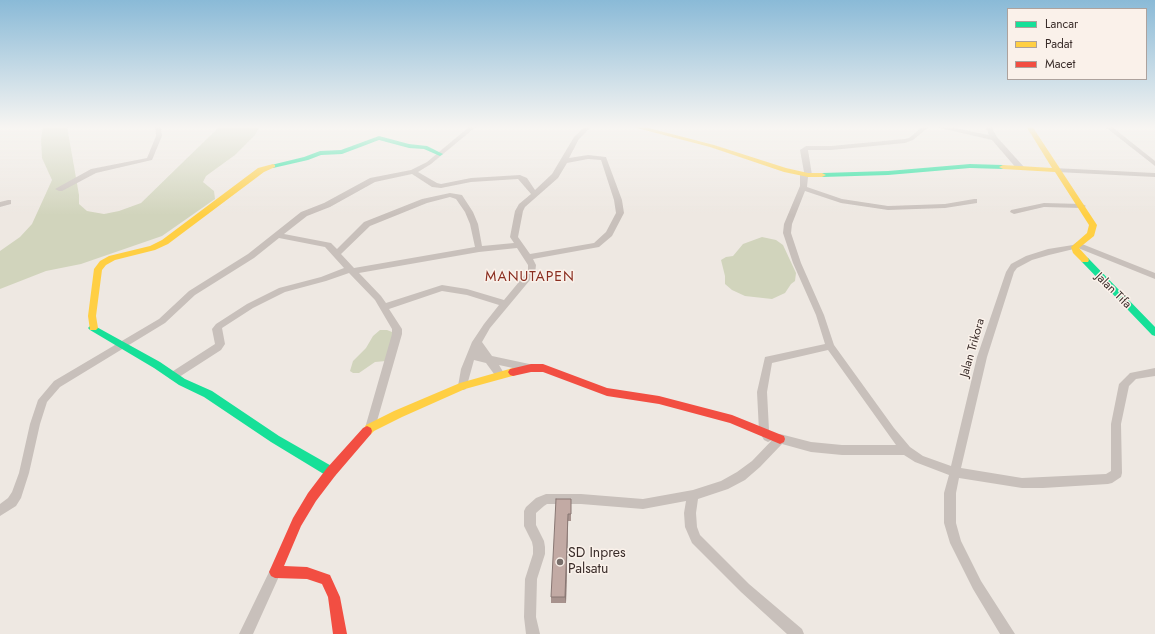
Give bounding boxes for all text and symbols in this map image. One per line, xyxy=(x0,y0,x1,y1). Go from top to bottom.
legend xyxy=(1007,8,1147,80)
text: Lancar xyxy=(1045,15,1078,33)
text: Padat xyxy=(1045,35,1072,53)
text: Macet xyxy=(1045,55,1075,73)
district label: MANUTAPEN xyxy=(485,270,575,286)
street label: Jalan Tifa xyxy=(1092,270,1134,312)
street label: Jalan Trikora xyxy=(958,317,988,379)
place label: SD Inpres Palsatu xyxy=(568,546,626,578)
marker: SD Inpres Palsatu xyxy=(555,557,565,567)

